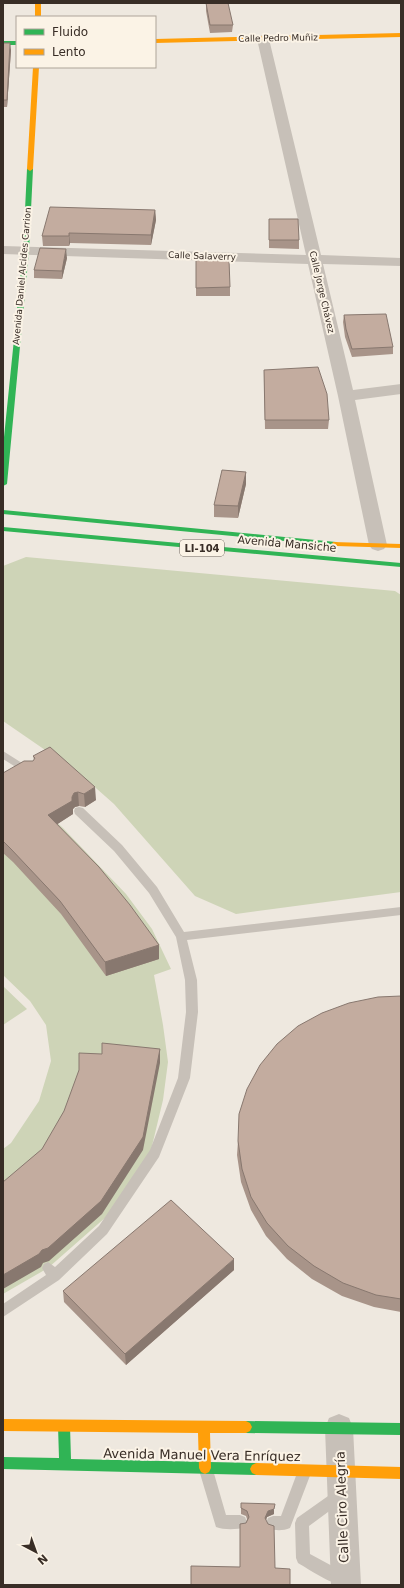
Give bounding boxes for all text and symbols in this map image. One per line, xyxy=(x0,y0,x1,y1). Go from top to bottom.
legend xyxy=(16,16,156,68)
text: Fluido xyxy=(52,25,88,39)
street label: Calle Pedro Muñiz xyxy=(238,32,318,44)
text: Lento xyxy=(52,45,86,59)
street label: Avenida Daniel Alcides Carrion xyxy=(11,207,33,345)
street label: Calle Salaverry xyxy=(168,250,237,262)
street label: Calle Jorge Chávez xyxy=(308,250,336,334)
street label: Avenida Mansiche xyxy=(237,533,337,555)
road number: LI-104 xyxy=(180,540,224,556)
street label: Avenida Manuel Vera Enríquez xyxy=(103,1446,301,1464)
street label: Calle Ciro Alegría xyxy=(333,1451,351,1563)
north arrow xyxy=(16,1532,56,1572)
text: N xyxy=(34,1551,50,1567)

